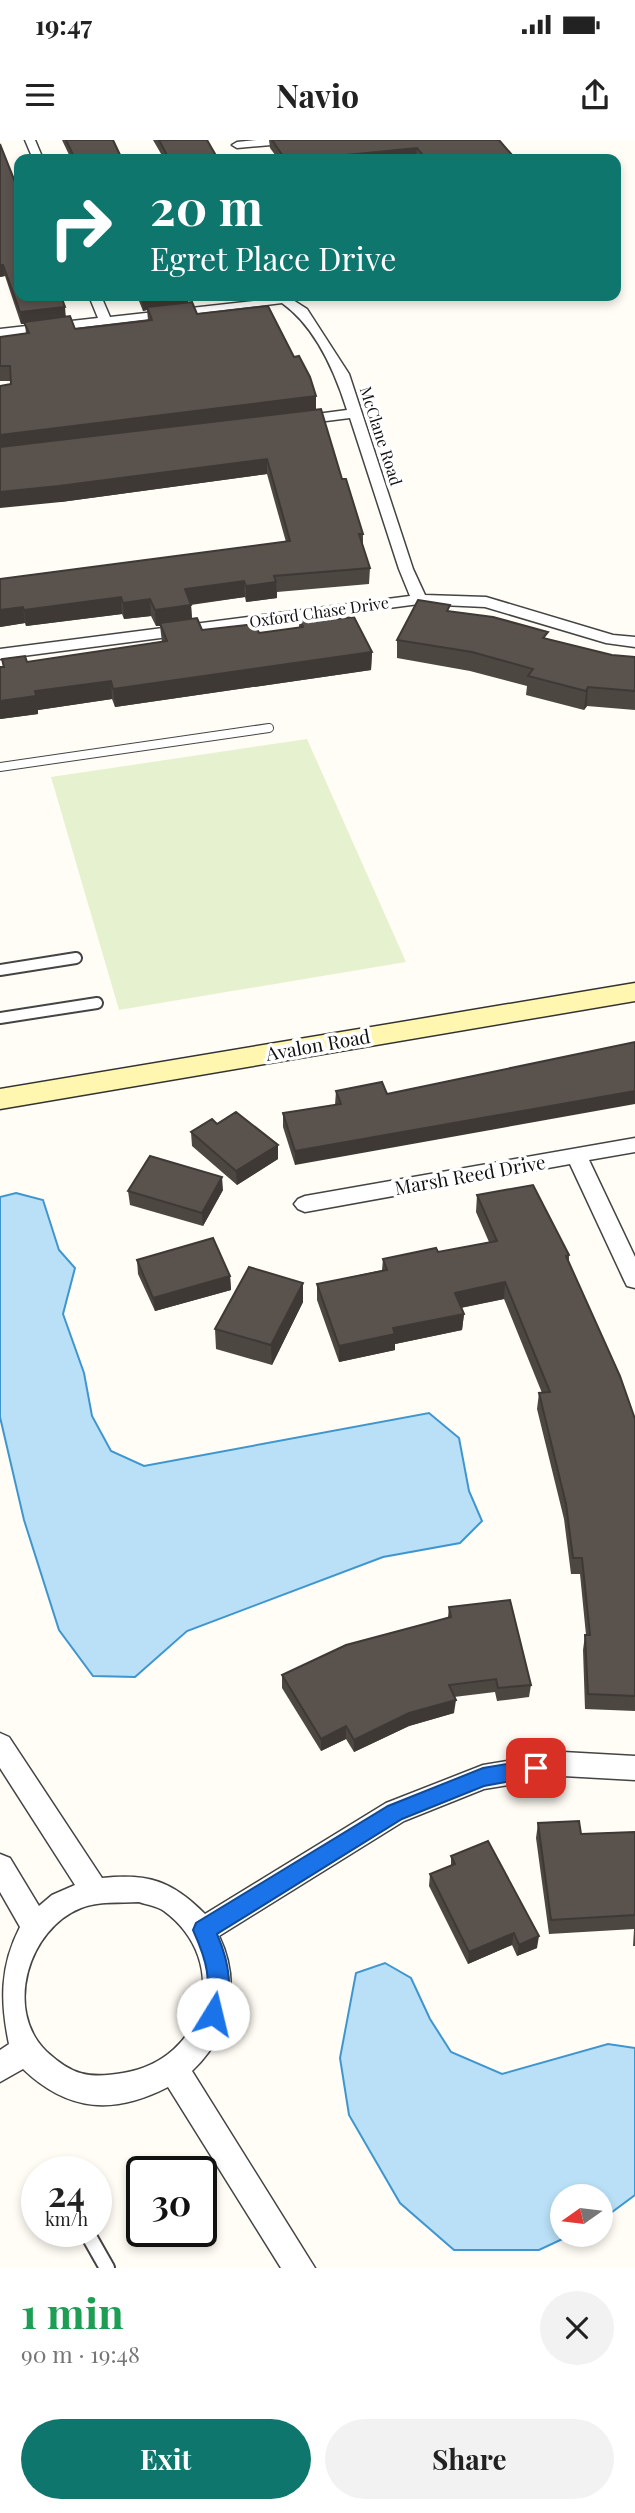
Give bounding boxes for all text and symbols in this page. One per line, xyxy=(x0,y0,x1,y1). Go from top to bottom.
text: 19:47 xyxy=(35,7,92,42)
text: Navio xyxy=(276,73,359,116)
icon: menu xyxy=(21,76,59,114)
icon: share xyxy=(576,76,614,114)
text: 20 m xyxy=(150,173,263,238)
icon: right xyxy=(35,182,126,273)
text: Egret Place Drive xyxy=(150,236,396,279)
street label: McClane Road xyxy=(356,384,407,488)
street label: Oxford Chase Drive xyxy=(248,591,390,632)
street label: Avalon Road xyxy=(263,1022,372,1066)
street label: Marsh Reed Drive xyxy=(392,1148,547,1200)
pin xyxy=(506,1738,566,1798)
icon: arrive xyxy=(517,1749,555,1787)
position arrow xyxy=(176,1977,250,2051)
speed limit sign: 30 xyxy=(126,2156,217,2247)
text: 24 xyxy=(48,2169,85,2216)
north arrow xyxy=(550,2184,612,2247)
map controls xyxy=(550,2184,613,2247)
text: km/h xyxy=(45,2207,88,2231)
text: 1 min xyxy=(21,2284,124,2340)
button: close xyxy=(540,2291,614,2365)
text: 90 m · 19:48 xyxy=(21,2338,140,2369)
button: Exit xyxy=(21,2419,311,2499)
button: Share xyxy=(325,2419,614,2499)

